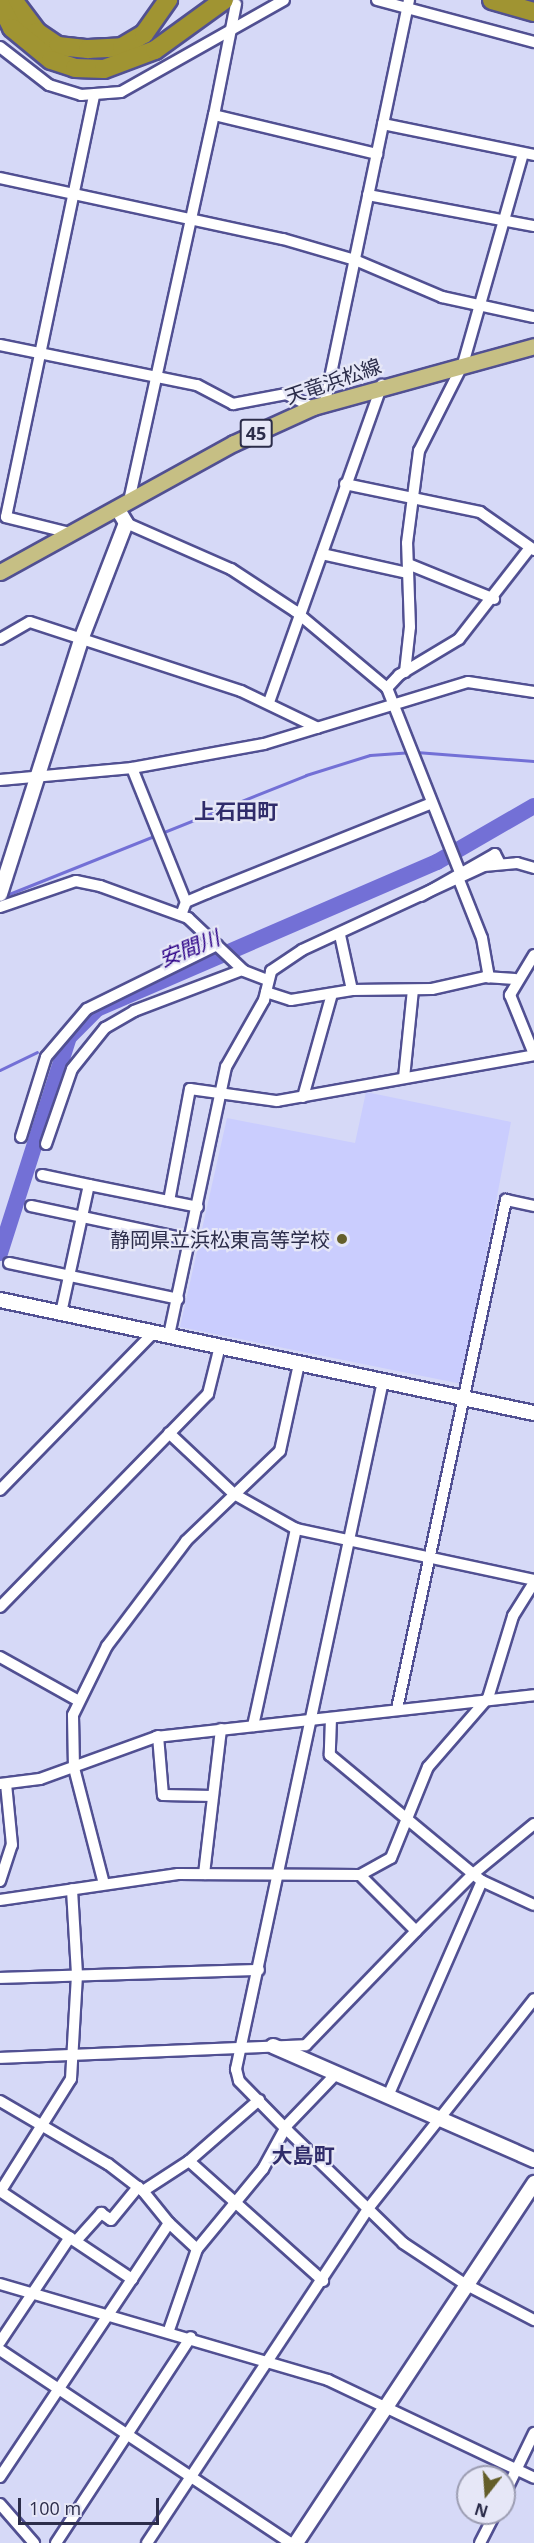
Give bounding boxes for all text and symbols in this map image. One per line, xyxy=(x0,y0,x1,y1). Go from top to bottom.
street label: 天竜浜松線 xyxy=(282,353,384,409)
road number: 45 xyxy=(240,418,272,448)
district label: 上石田町 xyxy=(194,798,278,824)
water label: 安間川 xyxy=(155,925,223,971)
place label: 静岡県立浜松東高等学校 xyxy=(110,1227,330,1251)
marker: 静岡県立浜松東高等学校 xyxy=(335,1232,349,1246)
district label: 大島町 xyxy=(272,2142,334,2168)
north arrow xyxy=(456,2465,516,2525)
scale bar xyxy=(21,2486,162,2524)
text: 100 m xyxy=(29,2496,81,2520)
text: N xyxy=(472,2498,491,2523)

